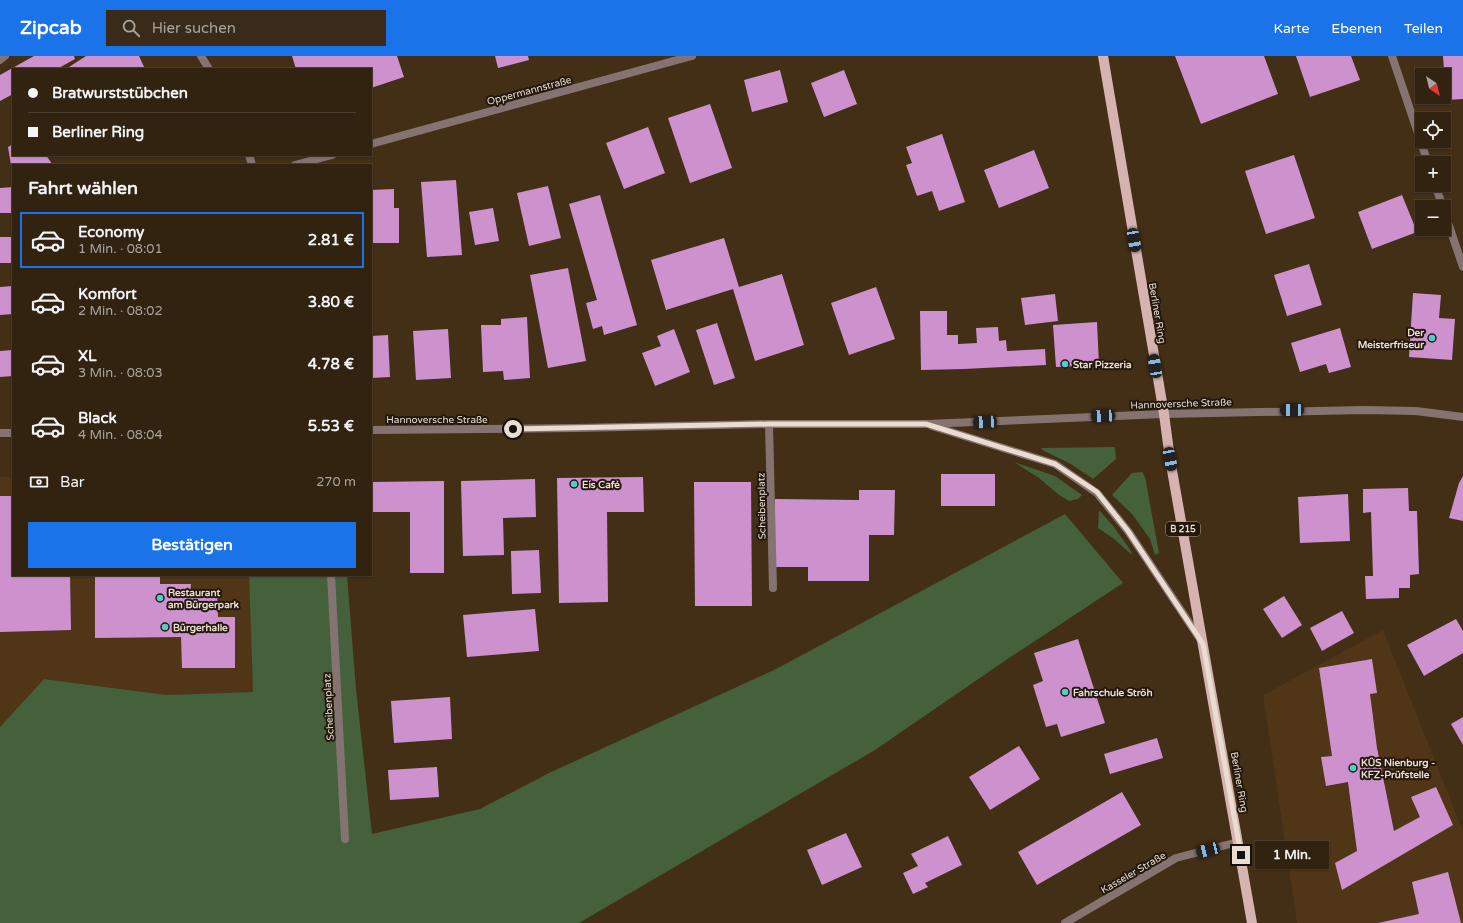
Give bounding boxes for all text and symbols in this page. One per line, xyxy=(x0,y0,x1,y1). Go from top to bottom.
search box xyxy=(106,10,386,46)
text: Zipcab xyxy=(20,17,82,39)
icon: search xyxy=(120,17,142,39)
text: Hier suchen xyxy=(152,19,236,37)
text: Karte xyxy=(1274,20,1309,37)
text: Ebenen xyxy=(1331,20,1382,37)
text: Teilen xyxy=(1404,20,1443,37)
north arrow xyxy=(1415,68,1451,104)
map controls xyxy=(1415,68,1451,236)
street label: Oppermannstraße xyxy=(486,74,573,108)
text: Bratwurststübchen xyxy=(52,84,188,102)
button: locate xyxy=(1415,112,1451,148)
text: Berliner Ring xyxy=(52,123,144,141)
button: + xyxy=(1415,156,1451,192)
text: Fahrt wählen xyxy=(28,177,138,199)
button: − xyxy=(1415,200,1451,236)
icon: car xyxy=(30,222,66,258)
text: Economy xyxy=(78,223,144,241)
car xyxy=(1126,227,1142,253)
text: 2.81 € xyxy=(308,231,354,249)
text: 1 Min. · 08:01 xyxy=(78,241,163,257)
street label: Berliner Ring xyxy=(1146,282,1168,345)
icon: car xyxy=(30,284,66,320)
text: Komfort xyxy=(78,285,137,303)
text: 3.80 € xyxy=(308,293,354,311)
text: 2 Min. · 08:02 xyxy=(78,303,163,319)
place label: Der Meisterfriseur xyxy=(1358,327,1424,351)
marker: Der Meisterfriseur xyxy=(1427,333,1437,343)
icon: car xyxy=(30,346,66,382)
text: XL xyxy=(78,347,97,365)
car xyxy=(1147,353,1163,379)
text: 4.78 € xyxy=(308,355,354,373)
marker: Star Pizzeria xyxy=(1060,359,1070,369)
place label: Star Pizzeria xyxy=(1073,359,1132,371)
text: 3 Min. · 08:03 xyxy=(78,365,163,381)
street label: Hannoversche Straße xyxy=(1130,396,1232,412)
car xyxy=(1280,404,1304,416)
icon: car xyxy=(30,408,66,444)
text: Black xyxy=(78,409,117,427)
car xyxy=(1091,409,1115,423)
street label: Hannoversche Straße xyxy=(386,414,488,426)
car xyxy=(973,415,997,429)
text: 5.53 € xyxy=(308,417,354,435)
route start xyxy=(504,420,522,438)
text: 4 Min. · 08:04 xyxy=(78,427,163,443)
car xyxy=(1162,446,1178,472)
icon: cash xyxy=(28,471,50,493)
street label: Scheibenplatz xyxy=(755,472,769,540)
text: Bar xyxy=(60,473,85,491)
text: 270 m xyxy=(316,474,356,490)
marker: Eis Café xyxy=(569,479,579,489)
place label: Eis Café xyxy=(582,479,620,491)
button: Bestätigen xyxy=(28,522,356,568)
road number: B 215 xyxy=(1166,522,1200,536)
place label: Restaurant am Bürgerpark xyxy=(168,587,240,611)
marker: Restaurant am Bürgerpark xyxy=(155,593,165,603)
marker: Bürgerhalle xyxy=(160,622,170,632)
place label: Bürgerhalle xyxy=(173,622,228,634)
street label: Scheibenplatz xyxy=(321,673,337,741)
marker: Fahrschule Ströh xyxy=(1060,687,1070,697)
place label: Fahrschule Ströh xyxy=(1073,687,1153,699)
street label: Berliner Ring xyxy=(1228,751,1250,814)
place label: KÜS Nienburg - KFZ-Prüfstelle xyxy=(1361,757,1435,781)
marker: KÜS Nienburg - KFZ-Prüfstelle xyxy=(1348,763,1358,773)
car xyxy=(1195,841,1221,859)
callout: 1 Min. xyxy=(1255,841,1329,869)
route end xyxy=(1232,846,1250,864)
text: 1 Min. xyxy=(1273,847,1311,863)
street label: Kasseler Straße xyxy=(1099,849,1168,896)

